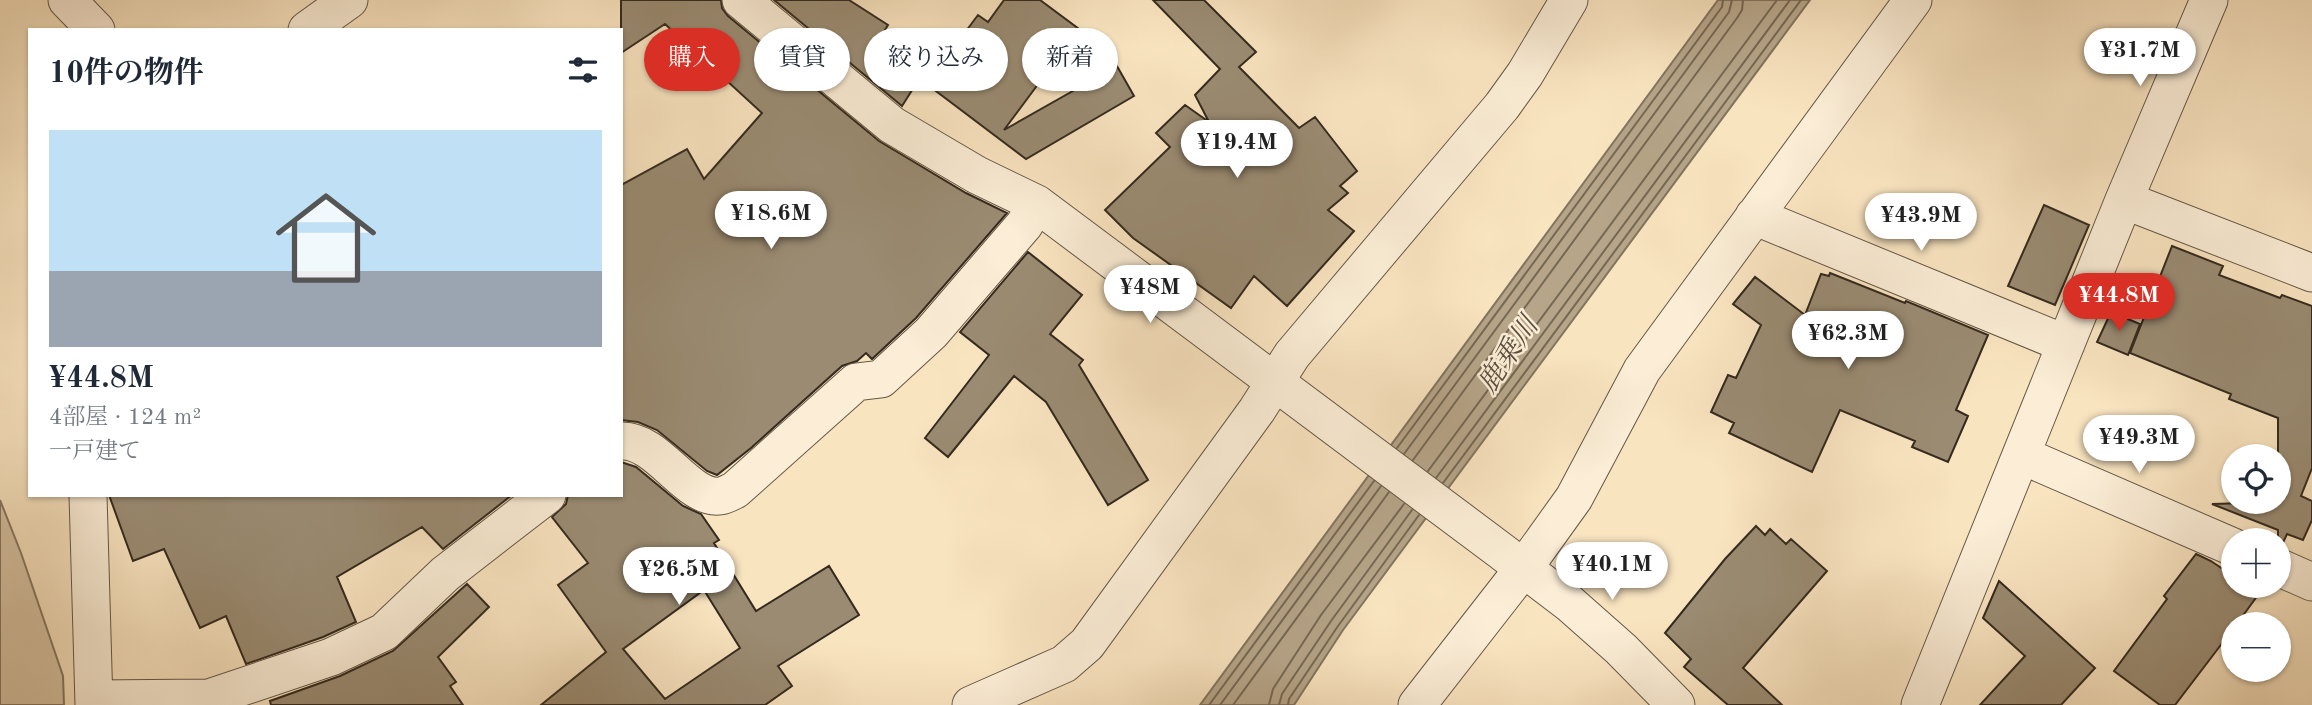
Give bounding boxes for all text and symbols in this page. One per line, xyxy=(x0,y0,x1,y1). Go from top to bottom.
chip: 購入 xyxy=(644,28,740,91)
chip: 賃貸 xyxy=(754,28,850,91)
chip: 絞り込み xyxy=(864,28,1008,91)
chip: 新着 xyxy=(1022,28,1118,91)
pin: ¥31.7M xyxy=(2083,28,2197,88)
text: ¥31.7M xyxy=(2100,39,2180,62)
icon: filters xyxy=(564,51,602,89)
text: 10件の物件 xyxy=(49,59,204,89)
pin: ¥19.4M xyxy=(1180,120,1294,180)
text: ¥19.4M xyxy=(1197,131,1277,154)
icon: home xyxy=(263,175,389,301)
pin: ¥18.6M xyxy=(714,191,828,251)
pin: ¥43.9M xyxy=(1864,194,1978,253)
text: ¥18.6M xyxy=(731,202,811,225)
text: ¥43.9M xyxy=(1881,204,1961,227)
pin: ¥48M xyxy=(1109,266,1191,325)
pin: ¥44.8M xyxy=(2062,274,2176,333)
text: ¥48M xyxy=(1120,276,1180,299)
text: ¥44.8M xyxy=(2079,284,2159,307)
water label: 鹿乗川 xyxy=(1472,309,1546,398)
pin: ¥62.3M xyxy=(1791,312,1905,371)
text: ¥62.3M xyxy=(1808,322,1888,345)
text: ¥44.8M xyxy=(49,364,154,394)
text: 4部屋 · 124 m² xyxy=(49,406,201,429)
pin: ¥49.3M xyxy=(2082,416,2196,475)
text: ¥49.3M xyxy=(2099,426,2179,449)
text: 一戸建て xyxy=(49,440,141,463)
map controls xyxy=(2221,444,2291,682)
button: locate xyxy=(2221,444,2291,514)
button: + xyxy=(2221,528,2291,598)
pin: ¥40.1M xyxy=(1555,542,1669,602)
pin: ¥26.5M xyxy=(622,548,736,607)
text: ¥40.1M xyxy=(1572,553,1652,576)
text: ¥26.5M xyxy=(639,558,719,581)
button: − xyxy=(2221,612,2291,682)

